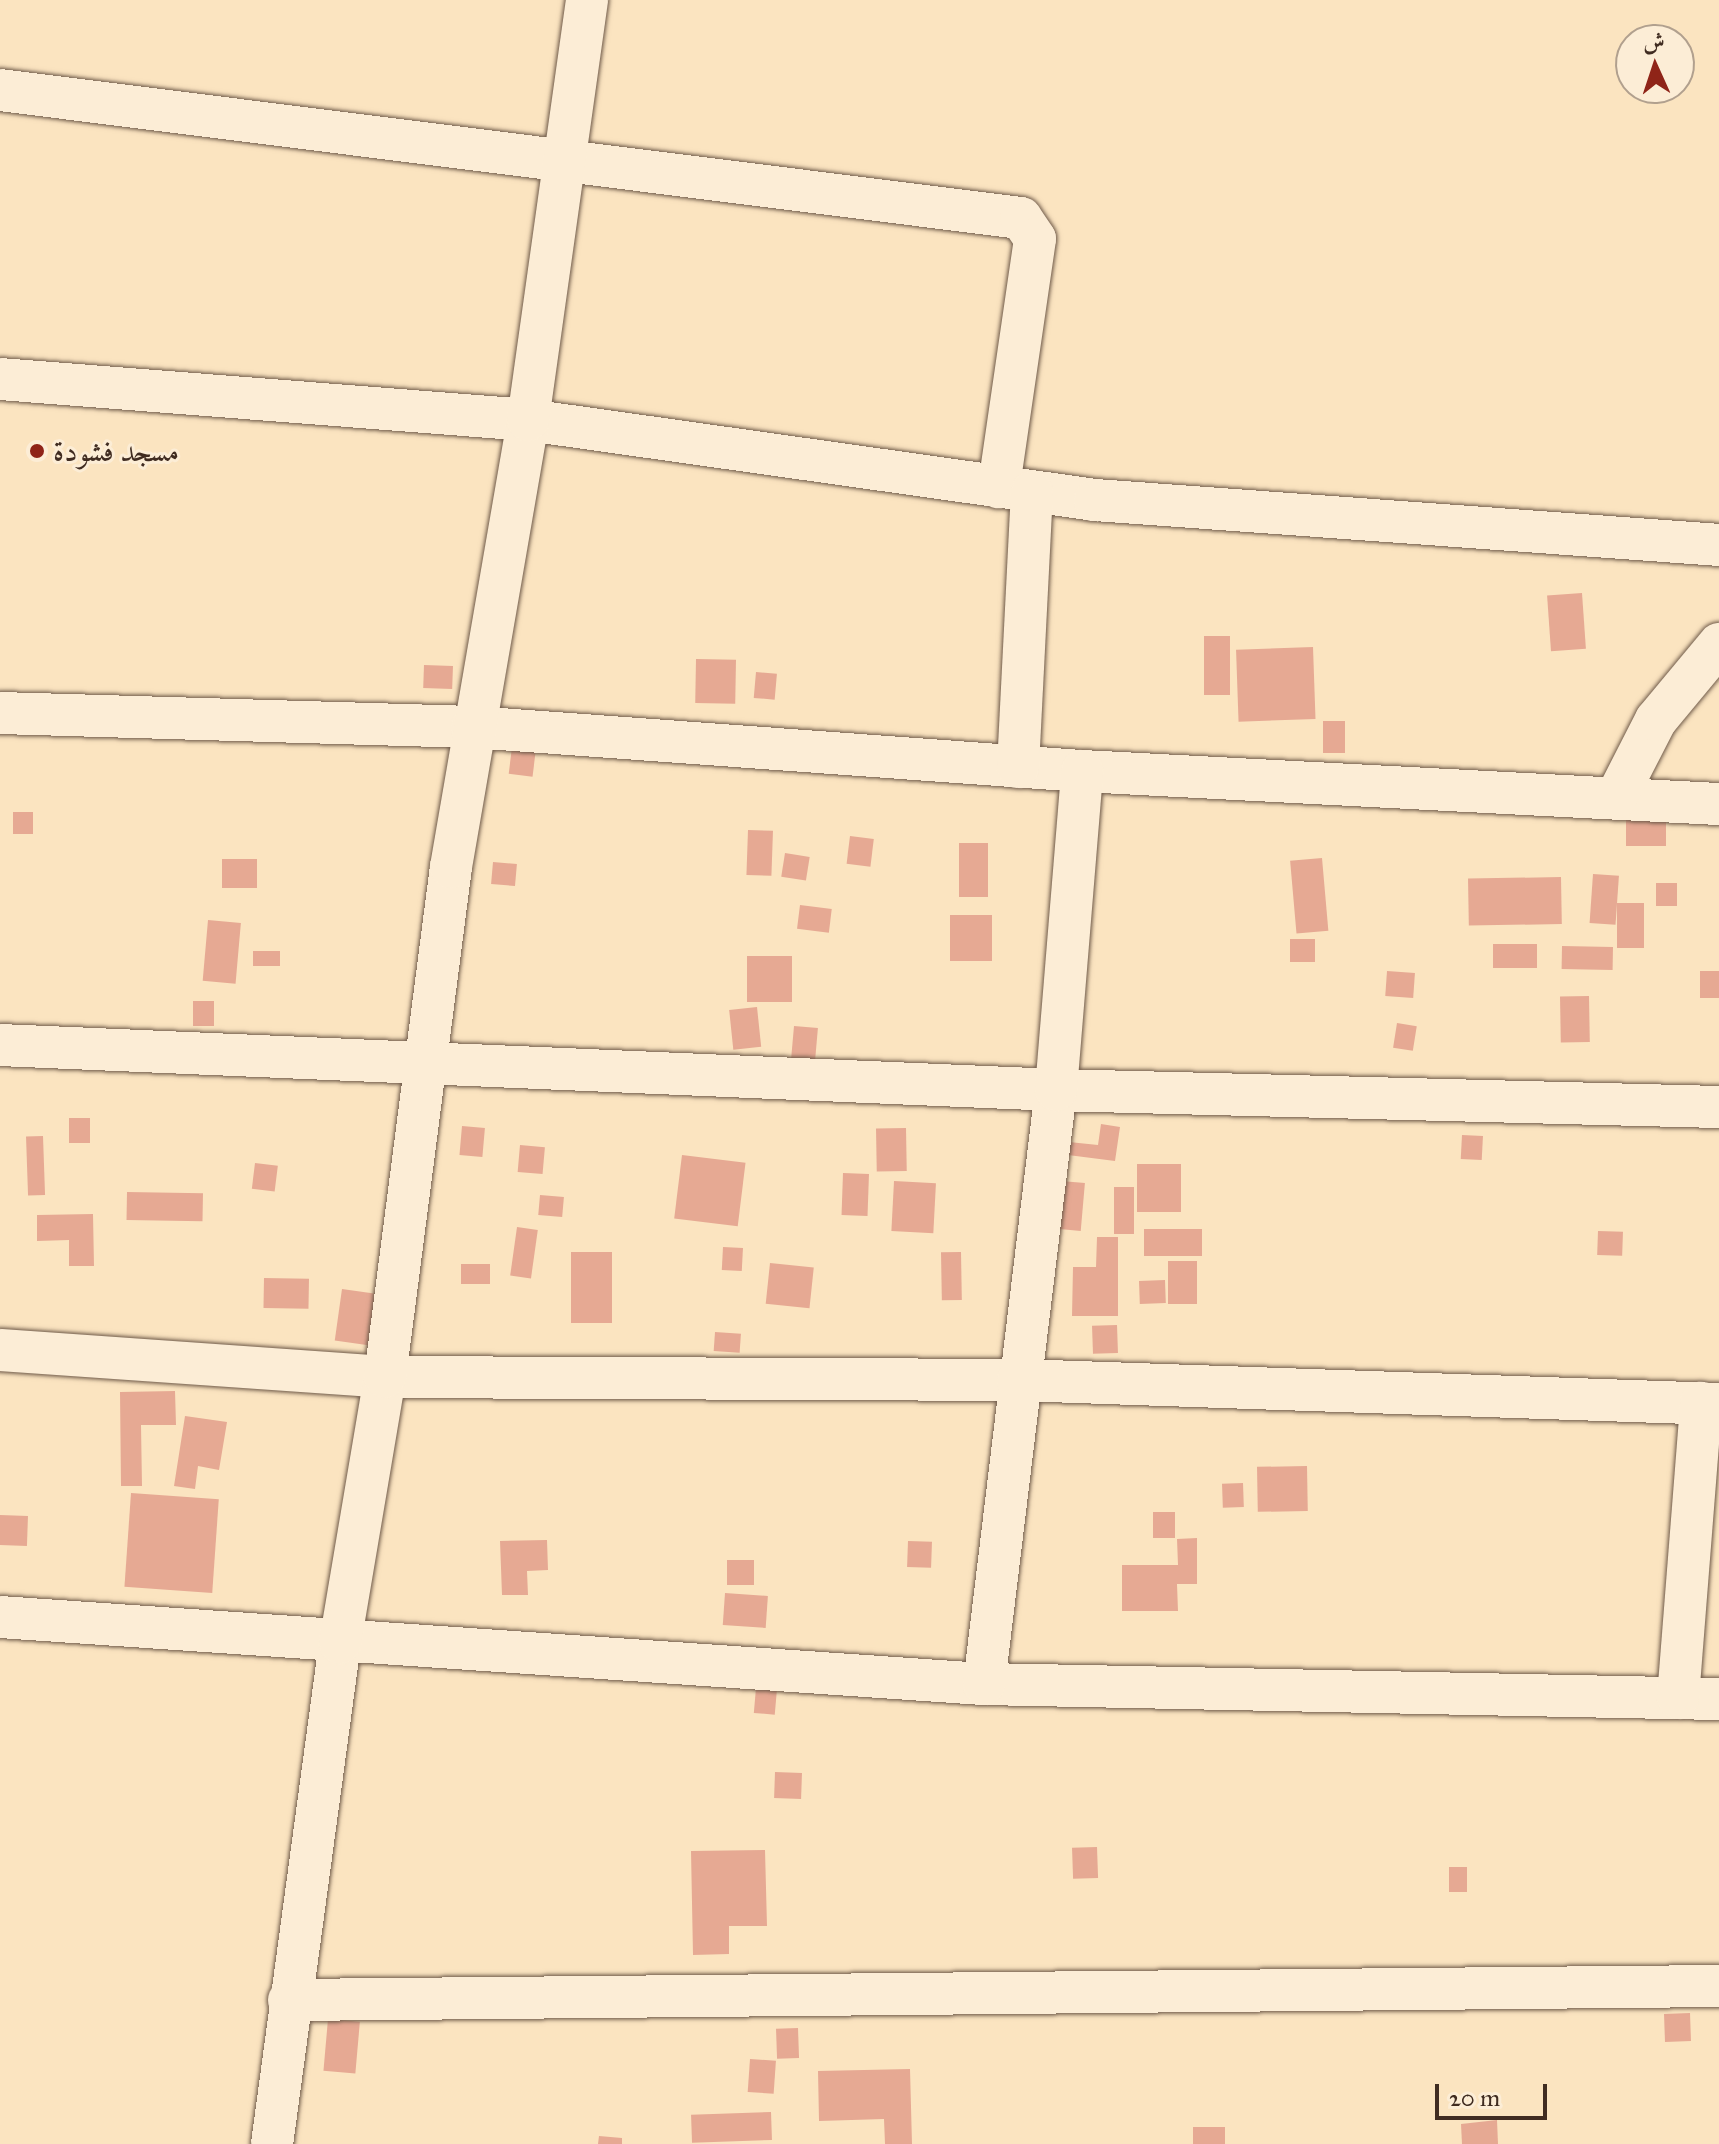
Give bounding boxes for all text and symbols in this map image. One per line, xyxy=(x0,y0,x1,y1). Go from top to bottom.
north arrow xyxy=(1615,24,1695,104)
text: ش xyxy=(1642,27,1665,56)
place label: مسجد فشودة xyxy=(53,433,179,469)
marker: مسجد فشودة xyxy=(28,442,46,460)
scale bar xyxy=(1439,2068,1551,2118)
text: 20 m xyxy=(1449,2083,1500,2113)

